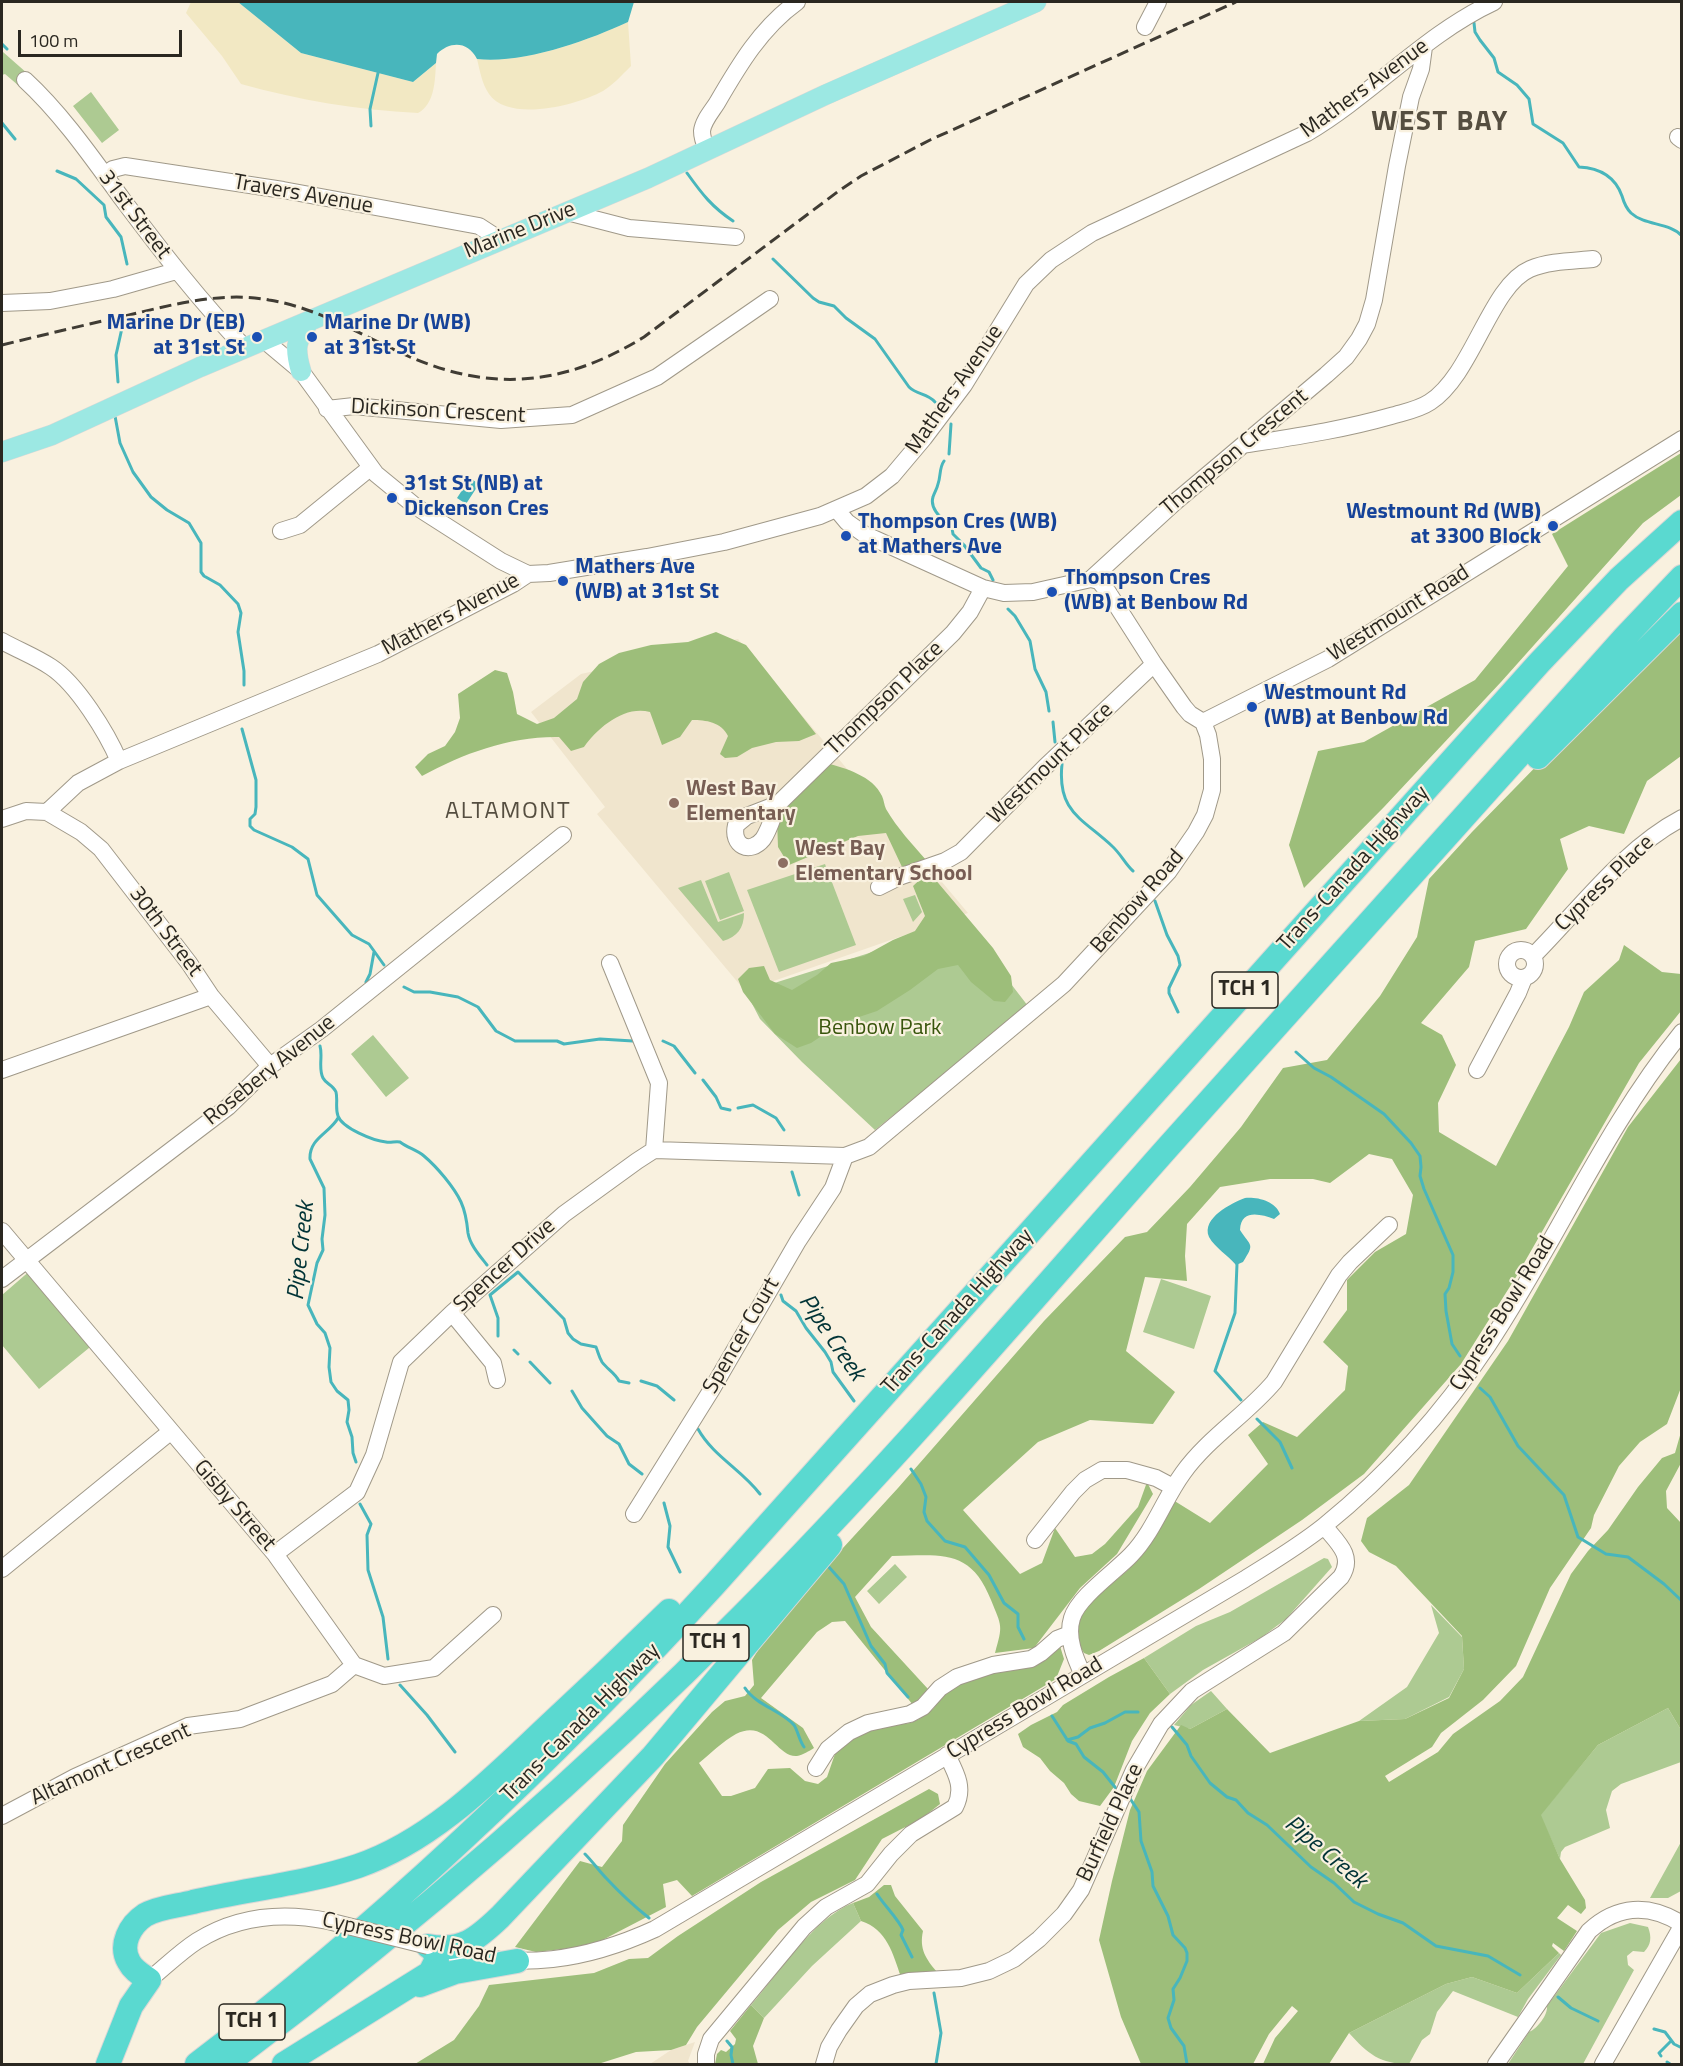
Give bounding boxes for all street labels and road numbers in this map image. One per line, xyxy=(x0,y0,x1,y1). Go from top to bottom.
street label: Mathers Avenue xyxy=(1296,34,1434,144)
street label: 31st Street xyxy=(92,165,176,265)
street label: Travers Avenue xyxy=(231,170,375,220)
street label: Marine Drive xyxy=(460,197,580,265)
street label: Mathers Avenue xyxy=(901,320,1009,460)
street label: Thompson Crescent xyxy=(1156,384,1314,522)
street label: Dickinson Crescent xyxy=(350,394,526,430)
street label: Westmount Road xyxy=(1323,560,1475,668)
street label: Mathers Avenue xyxy=(378,568,524,662)
street label: Thompson Place xyxy=(821,636,949,762)
street label: Westmount Place xyxy=(983,698,1119,830)
street label: Trans-Canada Highway xyxy=(1273,781,1435,957)
street label: Cypress Place xyxy=(1550,830,1660,938)
street label: Benbow Road xyxy=(1086,845,1190,959)
street label: 30th Street xyxy=(123,882,207,982)
road number: TCH 1 xyxy=(1212,972,1278,1008)
street label: Rosebery Avenue xyxy=(199,1010,341,1132)
street label: Spencer Drive xyxy=(449,1214,561,1318)
street label: Trans-Canada Highway xyxy=(877,1224,1039,1400)
street label: Cypress Bowl Road xyxy=(1445,1232,1561,1396)
street label: Spencer Court xyxy=(698,1273,786,1399)
street label: Gisby Street xyxy=(187,1455,281,1557)
road number: TCH 1 xyxy=(683,1625,749,1661)
street label: Trans-Canada Highway xyxy=(496,1638,666,1808)
street label: Cypress Bowl Road xyxy=(942,1652,1108,1766)
street label: Altamont Crescent xyxy=(27,1718,195,1812)
street label: Burfield Place xyxy=(1072,1760,1150,1886)
street label: Cypress Bowl Road xyxy=(320,1908,498,1970)
road number: TCH 1 xyxy=(219,2004,285,2040)

